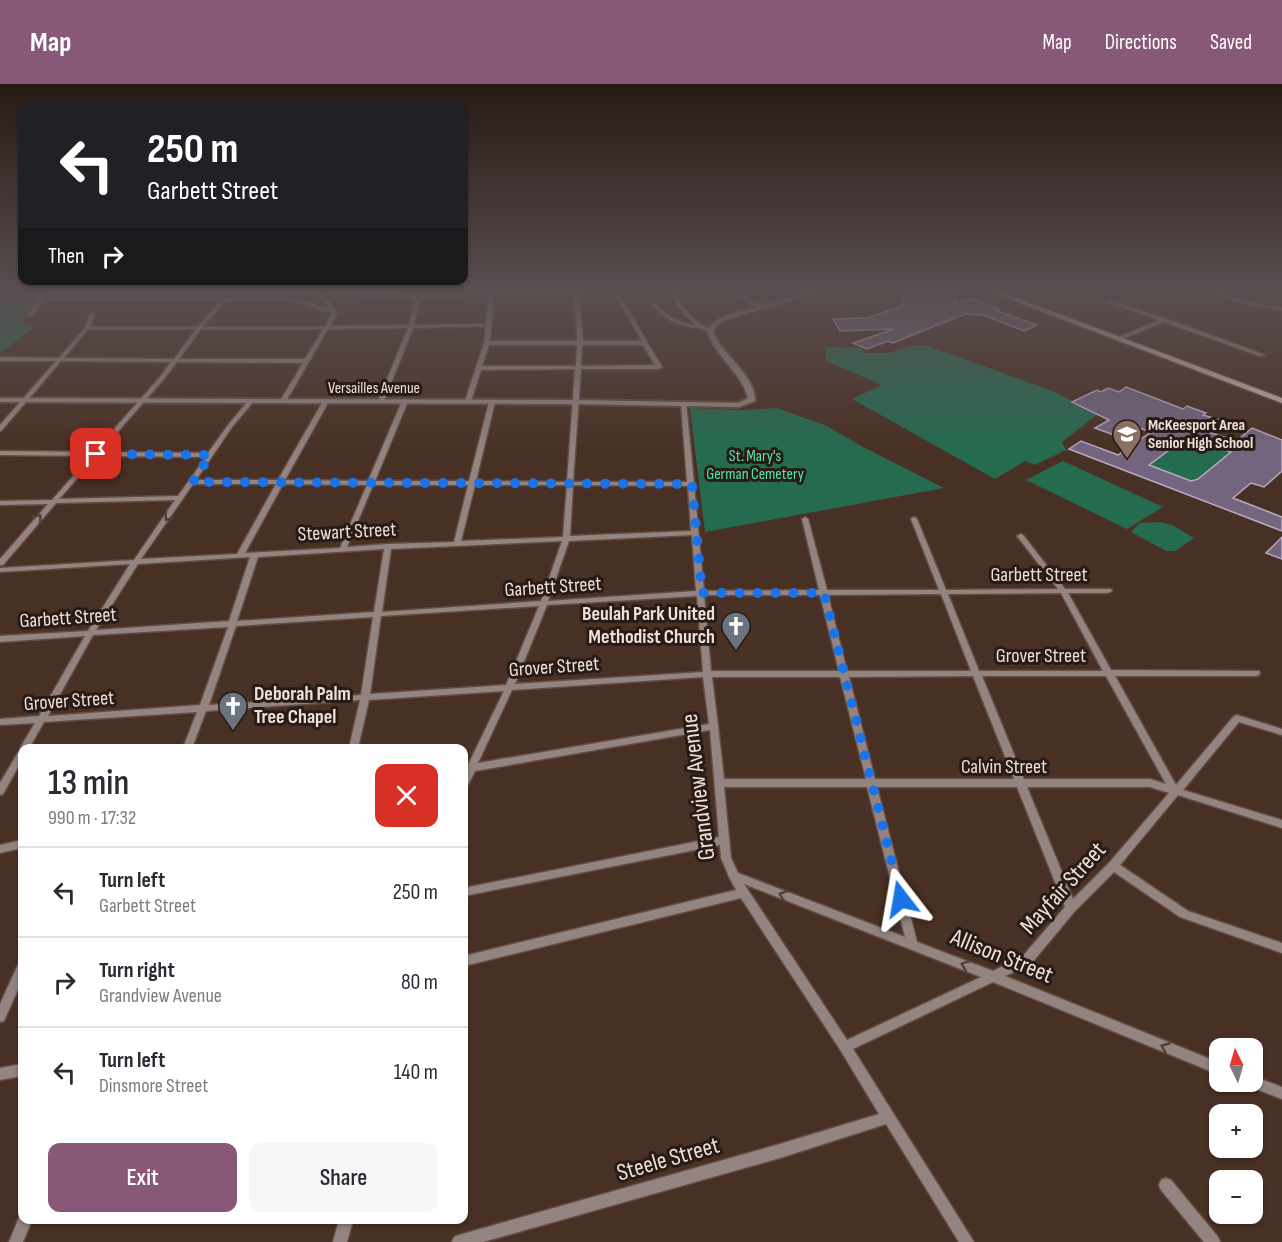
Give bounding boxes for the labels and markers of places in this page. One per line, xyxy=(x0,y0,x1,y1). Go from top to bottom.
place label: McKeesport Area Senior High School xyxy=(1148,416,1253,453)
school or university icon: McKeesport Area Senior High School xyxy=(1111,418,1143,460)
pin xyxy=(70,428,121,479)
place label: Beulah Park United Methodist Church xyxy=(582,602,715,649)
church icon: Beulah Park United Methodist Church xyxy=(720,610,752,652)
place label: Deborah Palm Tree Chapel xyxy=(254,682,351,729)
church icon: Deborah Palm Tree Chapel xyxy=(217,690,249,732)

